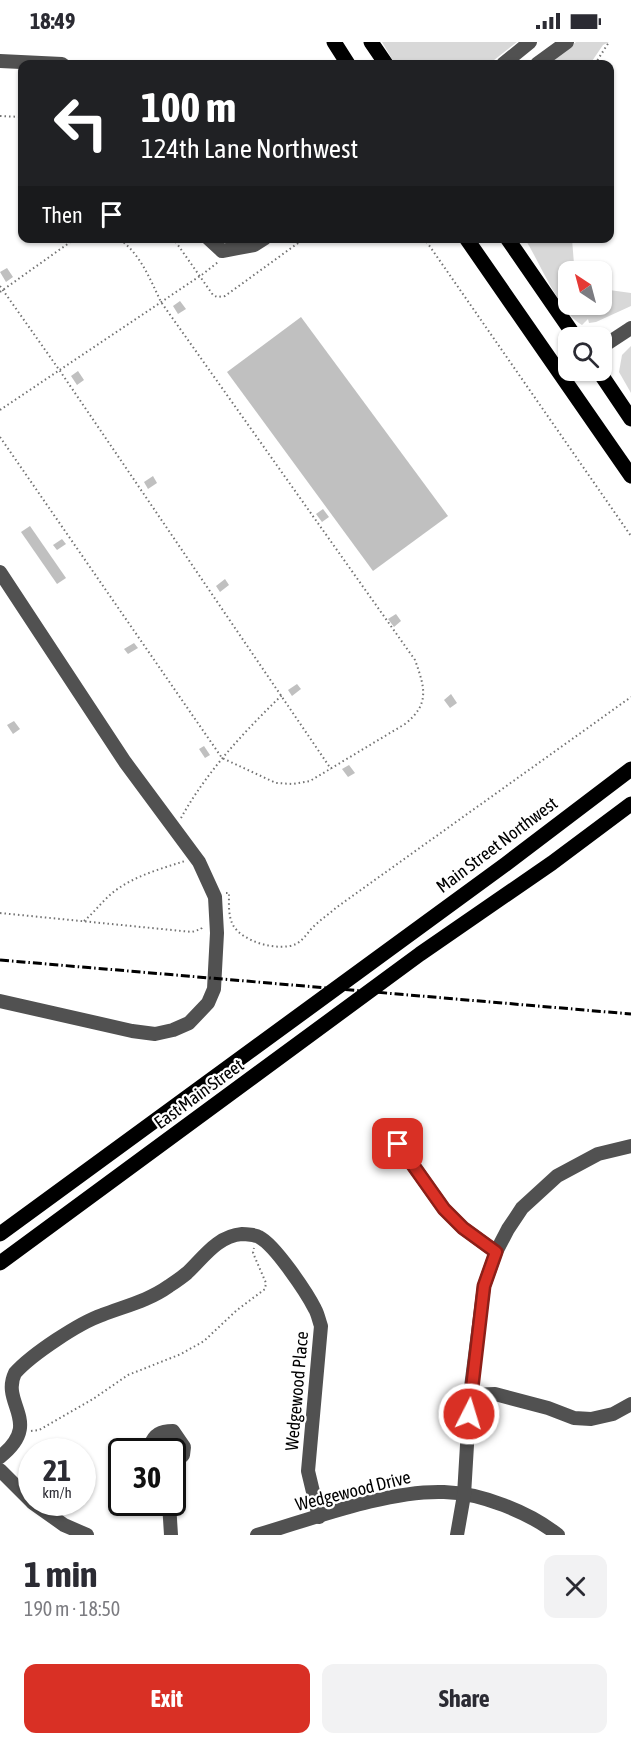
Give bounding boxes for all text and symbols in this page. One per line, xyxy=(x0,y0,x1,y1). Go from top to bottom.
text: 18:49 xyxy=(30,8,75,34)
text: 100 m xyxy=(141,83,236,131)
icon: left xyxy=(42,84,120,162)
text: 124th Lane Northwest xyxy=(141,133,358,164)
icon: arrive xyxy=(95,198,128,231)
text: Then xyxy=(42,202,83,228)
north arrow xyxy=(558,261,612,315)
map controls xyxy=(558,261,612,381)
button: search xyxy=(558,327,612,381)
street label: Main Street Northwest xyxy=(432,792,561,897)
street label: East Main Street xyxy=(150,1054,247,1133)
pin xyxy=(372,1118,423,1169)
icon: arrive xyxy=(381,1127,414,1160)
street label: Wedgewood Place xyxy=(281,1330,312,1452)
position arrow xyxy=(437,1382,501,1446)
speed limit sign: 30 xyxy=(108,1438,186,1516)
text: 21 xyxy=(43,1453,71,1487)
street label: Wedgewood Drive xyxy=(293,1466,413,1515)
text: km/h xyxy=(42,1484,72,1501)
text: 1 min xyxy=(24,1553,98,1595)
button: close xyxy=(544,1555,607,1618)
text: 190 m · 18:50 xyxy=(24,1597,120,1620)
button: Exit xyxy=(24,1664,310,1733)
button: Share xyxy=(322,1664,607,1733)

